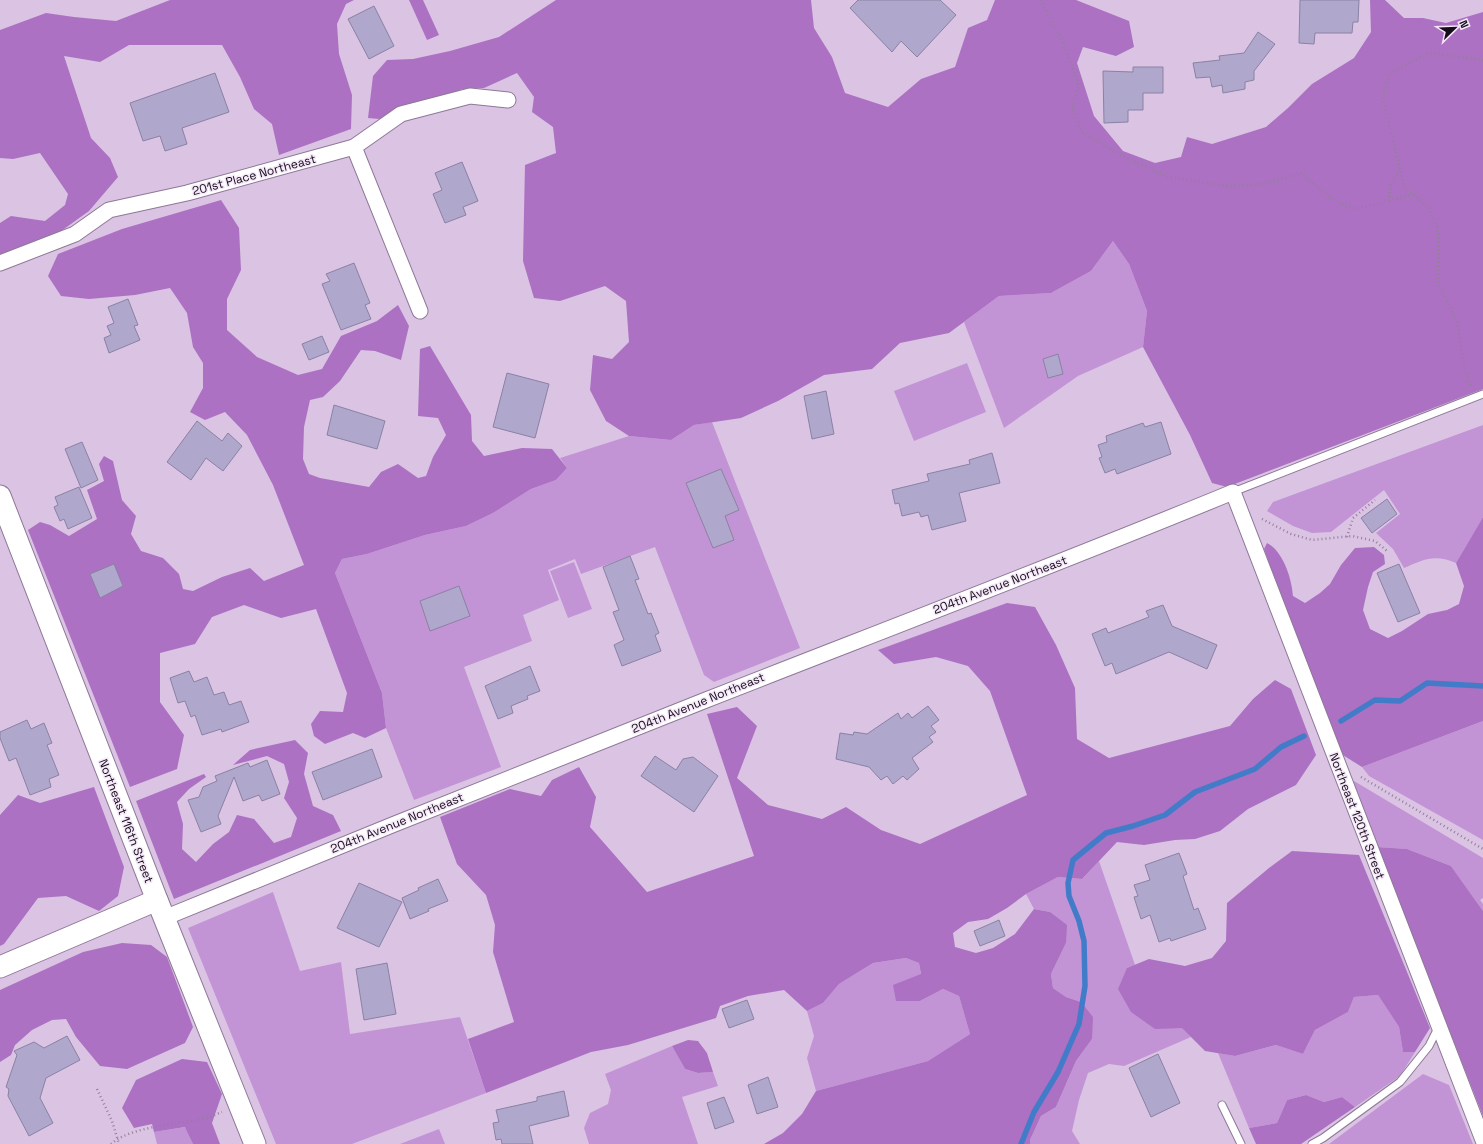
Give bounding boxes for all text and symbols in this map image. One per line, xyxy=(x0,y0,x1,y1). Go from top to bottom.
north arrow xyxy=(1435,8,1475,48)
text: N xyxy=(1456,18,1472,30)
street label: 201st Place Northeast xyxy=(190,151,318,199)
street label: 204th Avenue Northeast xyxy=(931,552,1069,618)
street label: 204th Avenue Northeast xyxy=(629,669,767,737)
street label: Northeast 120th Street xyxy=(1326,751,1388,881)
street label: Northeast 116th Street xyxy=(95,757,157,885)
street label: 204th Avenue Northeast xyxy=(328,789,466,857)

